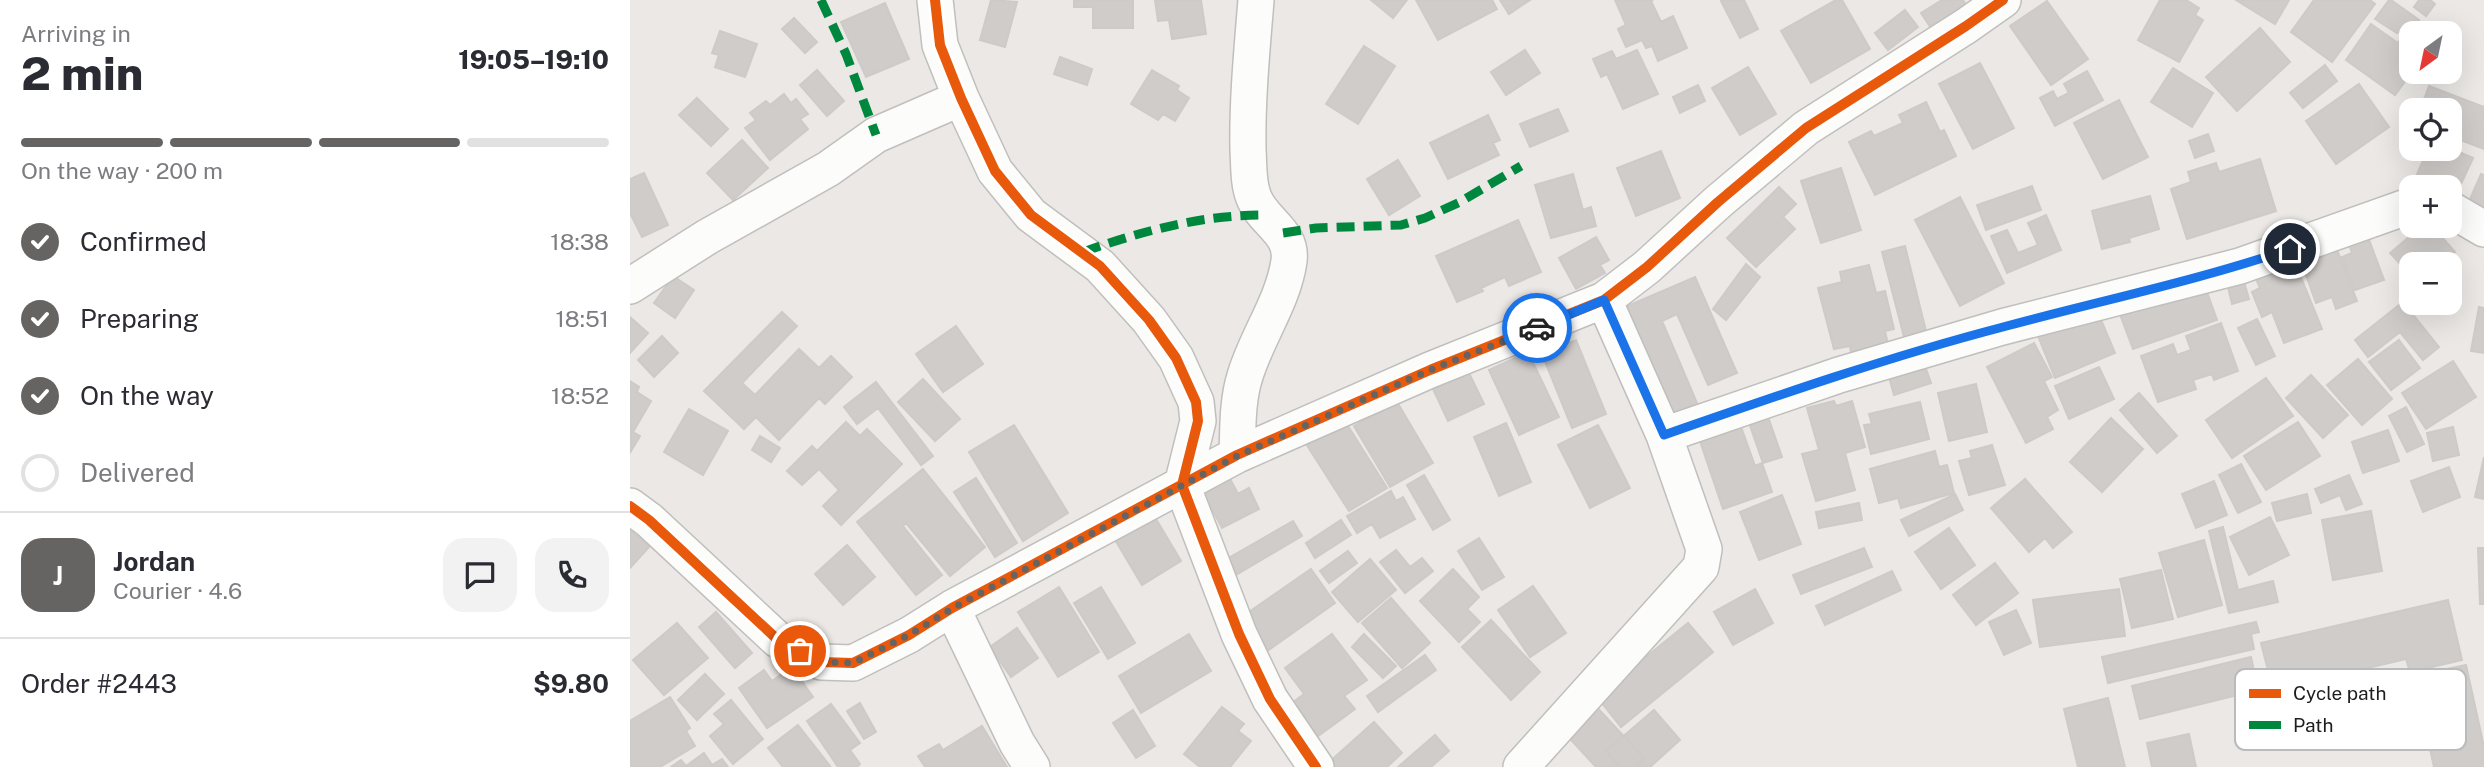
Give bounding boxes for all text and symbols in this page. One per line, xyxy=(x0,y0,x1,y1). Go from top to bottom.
text: Arriving in xyxy=(21,20,131,47)
north arrow xyxy=(2399,21,2462,84)
map controls xyxy=(2399,21,2462,315)
text: 19:05–19:10 xyxy=(458,44,609,75)
text: 2 min xyxy=(21,46,143,100)
button: locate xyxy=(2399,98,2462,161)
text: On the way · 200 m xyxy=(21,157,223,184)
button: + xyxy=(2399,175,2462,238)
pin xyxy=(2260,219,2320,279)
icon: check xyxy=(21,223,59,261)
text: Confirmed xyxy=(80,226,207,257)
text: 18:38 xyxy=(550,228,609,255)
icon: home xyxy=(2271,230,2309,268)
button: − xyxy=(2399,252,2462,315)
courier xyxy=(1502,293,1572,363)
icon: check xyxy=(21,300,59,338)
text: Preparing xyxy=(80,303,199,334)
text: 18:51 xyxy=(555,305,609,332)
icon: car xyxy=(1518,309,1556,347)
icon: check xyxy=(21,377,59,415)
text: On the way xyxy=(80,380,214,411)
text: 18:52 xyxy=(551,382,609,409)
text: Delivered xyxy=(80,457,195,488)
button: chat xyxy=(443,538,517,612)
button: phone xyxy=(535,538,609,612)
text: Jordan xyxy=(113,546,195,577)
text: J xyxy=(53,560,63,591)
text: Courier · 4.6 xyxy=(113,577,242,604)
pin xyxy=(770,621,830,681)
icon: bag xyxy=(781,632,819,670)
text: Order #2443 xyxy=(21,668,177,699)
text: $9.80 xyxy=(533,668,609,699)
legend xyxy=(2235,669,2466,750)
text: Cycle path xyxy=(2293,682,2386,704)
text: Path xyxy=(2293,714,2333,736)

